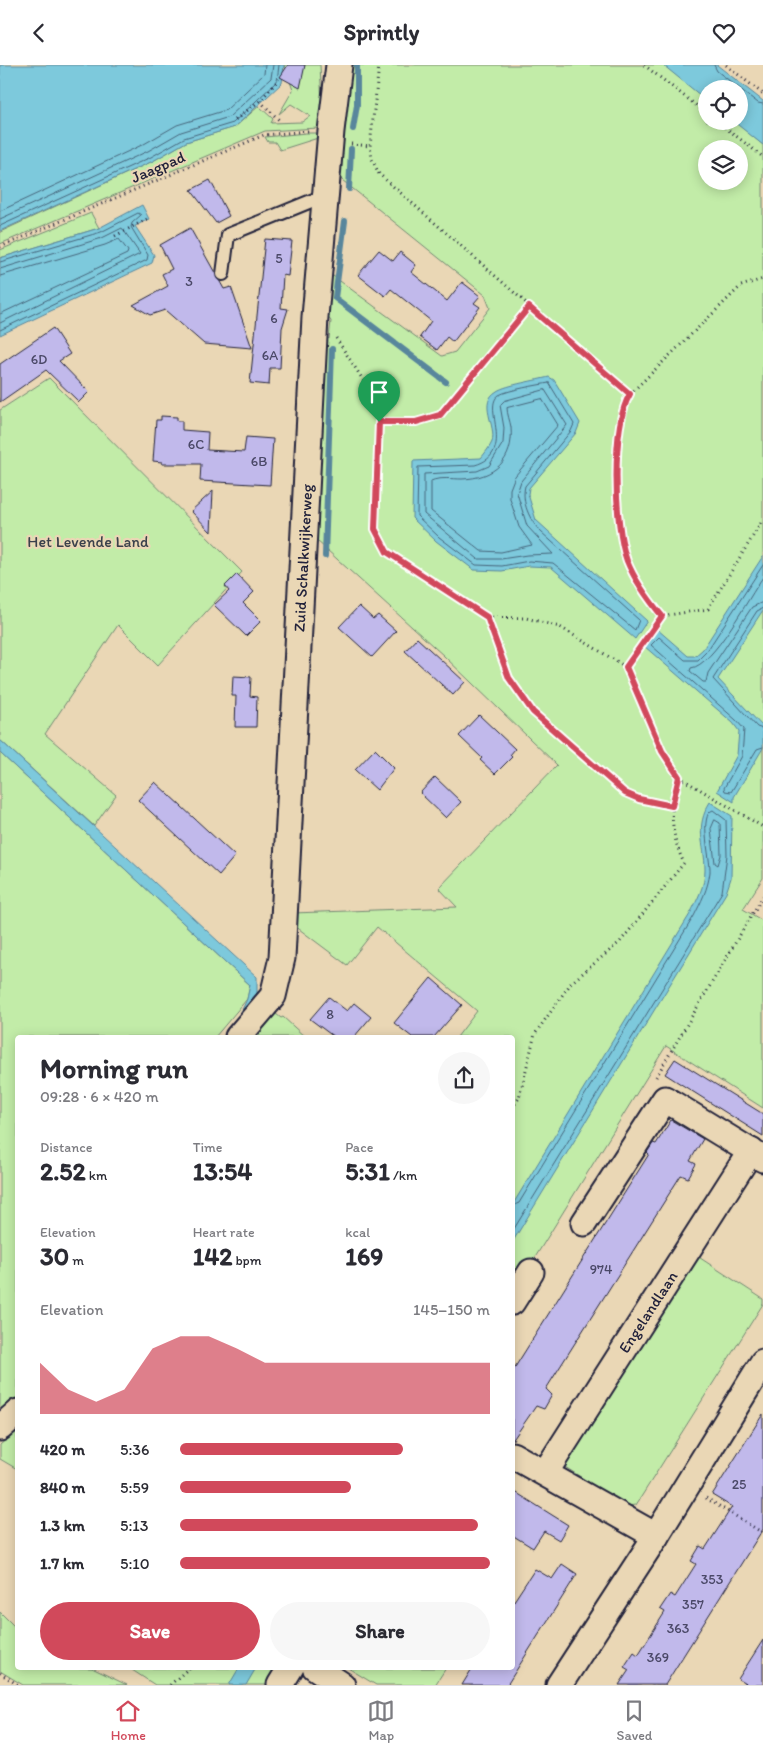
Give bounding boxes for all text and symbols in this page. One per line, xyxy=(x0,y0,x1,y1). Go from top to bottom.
icon: back xyxy=(25,19,53,47)
text: Sprintly xyxy=(344,19,419,46)
icon: heart xyxy=(710,19,738,47)
map controls xyxy=(698,80,748,190)
button: locate xyxy=(698,80,748,130)
button: layers xyxy=(698,140,748,190)
street label: Jaagpad xyxy=(128,147,188,187)
house number: 5 xyxy=(275,250,283,267)
house number: 3 xyxy=(185,273,193,290)
house number: 6 xyxy=(270,310,278,327)
house number: 6A xyxy=(262,347,278,364)
house number: 6D xyxy=(31,351,47,368)
pin xyxy=(358,371,400,422)
icon: arrive xyxy=(365,378,393,406)
house number: 6C xyxy=(188,436,204,453)
house number: 6B xyxy=(251,453,267,470)
street label: Zuid Schalkwijkerweg xyxy=(290,483,316,632)
park label: Het Levende Land xyxy=(27,532,149,551)
house number: 8 xyxy=(326,1006,334,1023)
text: Morning run xyxy=(40,1051,188,1085)
button: share xyxy=(438,1052,490,1104)
text: 09:28 · 6 × 420 m xyxy=(40,1087,159,1106)
text: Distance xyxy=(40,1139,92,1156)
text: Time xyxy=(193,1139,223,1156)
text: Pace xyxy=(345,1139,373,1156)
text: 2.52 xyxy=(40,1156,86,1186)
text: 13:54 xyxy=(193,1156,252,1186)
text: 5:31 xyxy=(345,1156,390,1186)
text: km xyxy=(86,1167,107,1184)
text: /km xyxy=(390,1167,417,1184)
text: Elevation xyxy=(40,1224,96,1241)
text: Heart rate xyxy=(193,1224,255,1241)
text: kcal xyxy=(345,1224,370,1241)
text: 30 xyxy=(40,1241,69,1271)
text: 142 xyxy=(193,1241,232,1271)
text: 169 xyxy=(345,1241,383,1271)
text: m xyxy=(69,1252,84,1269)
text: bpm xyxy=(232,1252,262,1269)
house number: 974 xyxy=(590,1261,613,1278)
street label: Engelandlaan xyxy=(614,1268,682,1356)
text: Elevation xyxy=(40,1300,104,1319)
text: 145–150 m xyxy=(413,1300,490,1319)
text: 420 m xyxy=(40,1440,85,1459)
text: 5:36 xyxy=(120,1440,150,1459)
house number: 25 xyxy=(732,1476,746,1493)
text: 840 m xyxy=(40,1478,85,1497)
text: 5:59 xyxy=(120,1478,149,1497)
text: 1.3 km xyxy=(40,1516,85,1535)
text: 5:13 xyxy=(120,1516,148,1535)
text: 1.7 km xyxy=(40,1554,84,1573)
text: 5:10 xyxy=(120,1554,150,1573)
house number: 353 xyxy=(701,1571,724,1588)
house number: 357 xyxy=(682,1596,704,1613)
button: Save xyxy=(40,1602,260,1660)
button: Share xyxy=(270,1602,490,1660)
house number: 363 xyxy=(667,1620,690,1637)
house number: 369 xyxy=(647,1649,669,1666)
tab: Home xyxy=(111,1697,146,1744)
tab: Map xyxy=(367,1697,395,1744)
tab: Saved xyxy=(617,1697,652,1744)

